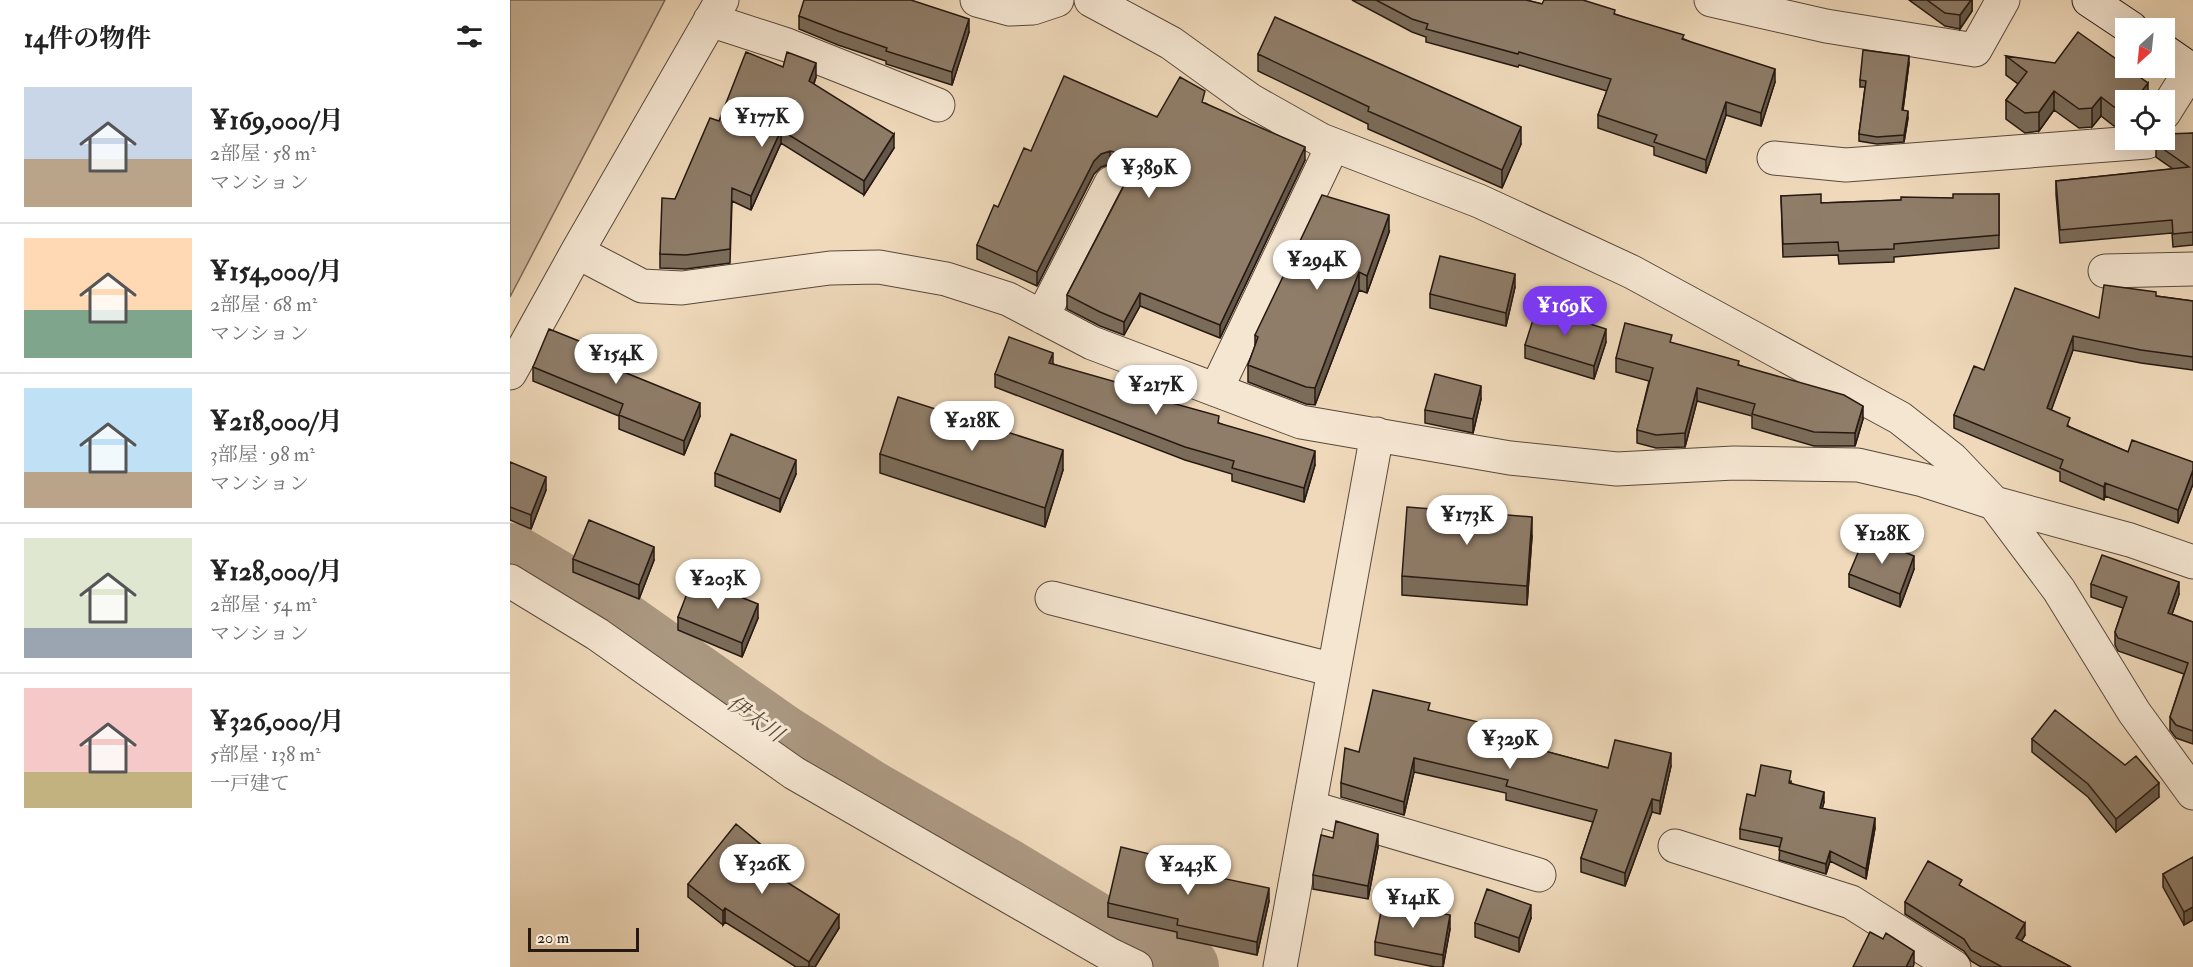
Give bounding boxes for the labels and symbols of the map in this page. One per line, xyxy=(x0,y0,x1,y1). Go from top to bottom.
north arrow xyxy=(2115,18,2175,78)
pin: ¥177K xyxy=(720,97,804,148)
pin: ¥389K xyxy=(1107,148,1191,199)
pin: ¥294K xyxy=(1275,240,1359,291)
pin: ¥169K xyxy=(1523,286,1607,337)
pin: ¥154K xyxy=(574,334,658,385)
pin: ¥217K xyxy=(1114,365,1198,416)
pin: ¥218K xyxy=(930,401,1014,452)
pin: ¥173K xyxy=(1425,495,1509,546)
pin: ¥128K xyxy=(1840,514,1924,565)
pin: ¥203K xyxy=(676,559,760,610)
water label: 伊太川 xyxy=(721,690,790,749)
pin: ¥329K xyxy=(1468,719,1552,770)
pin: ¥326K xyxy=(720,844,804,895)
pin: ¥243K xyxy=(1146,845,1230,896)
pin: ¥141K xyxy=(1371,878,1455,929)
scale bar xyxy=(528,925,639,952)

